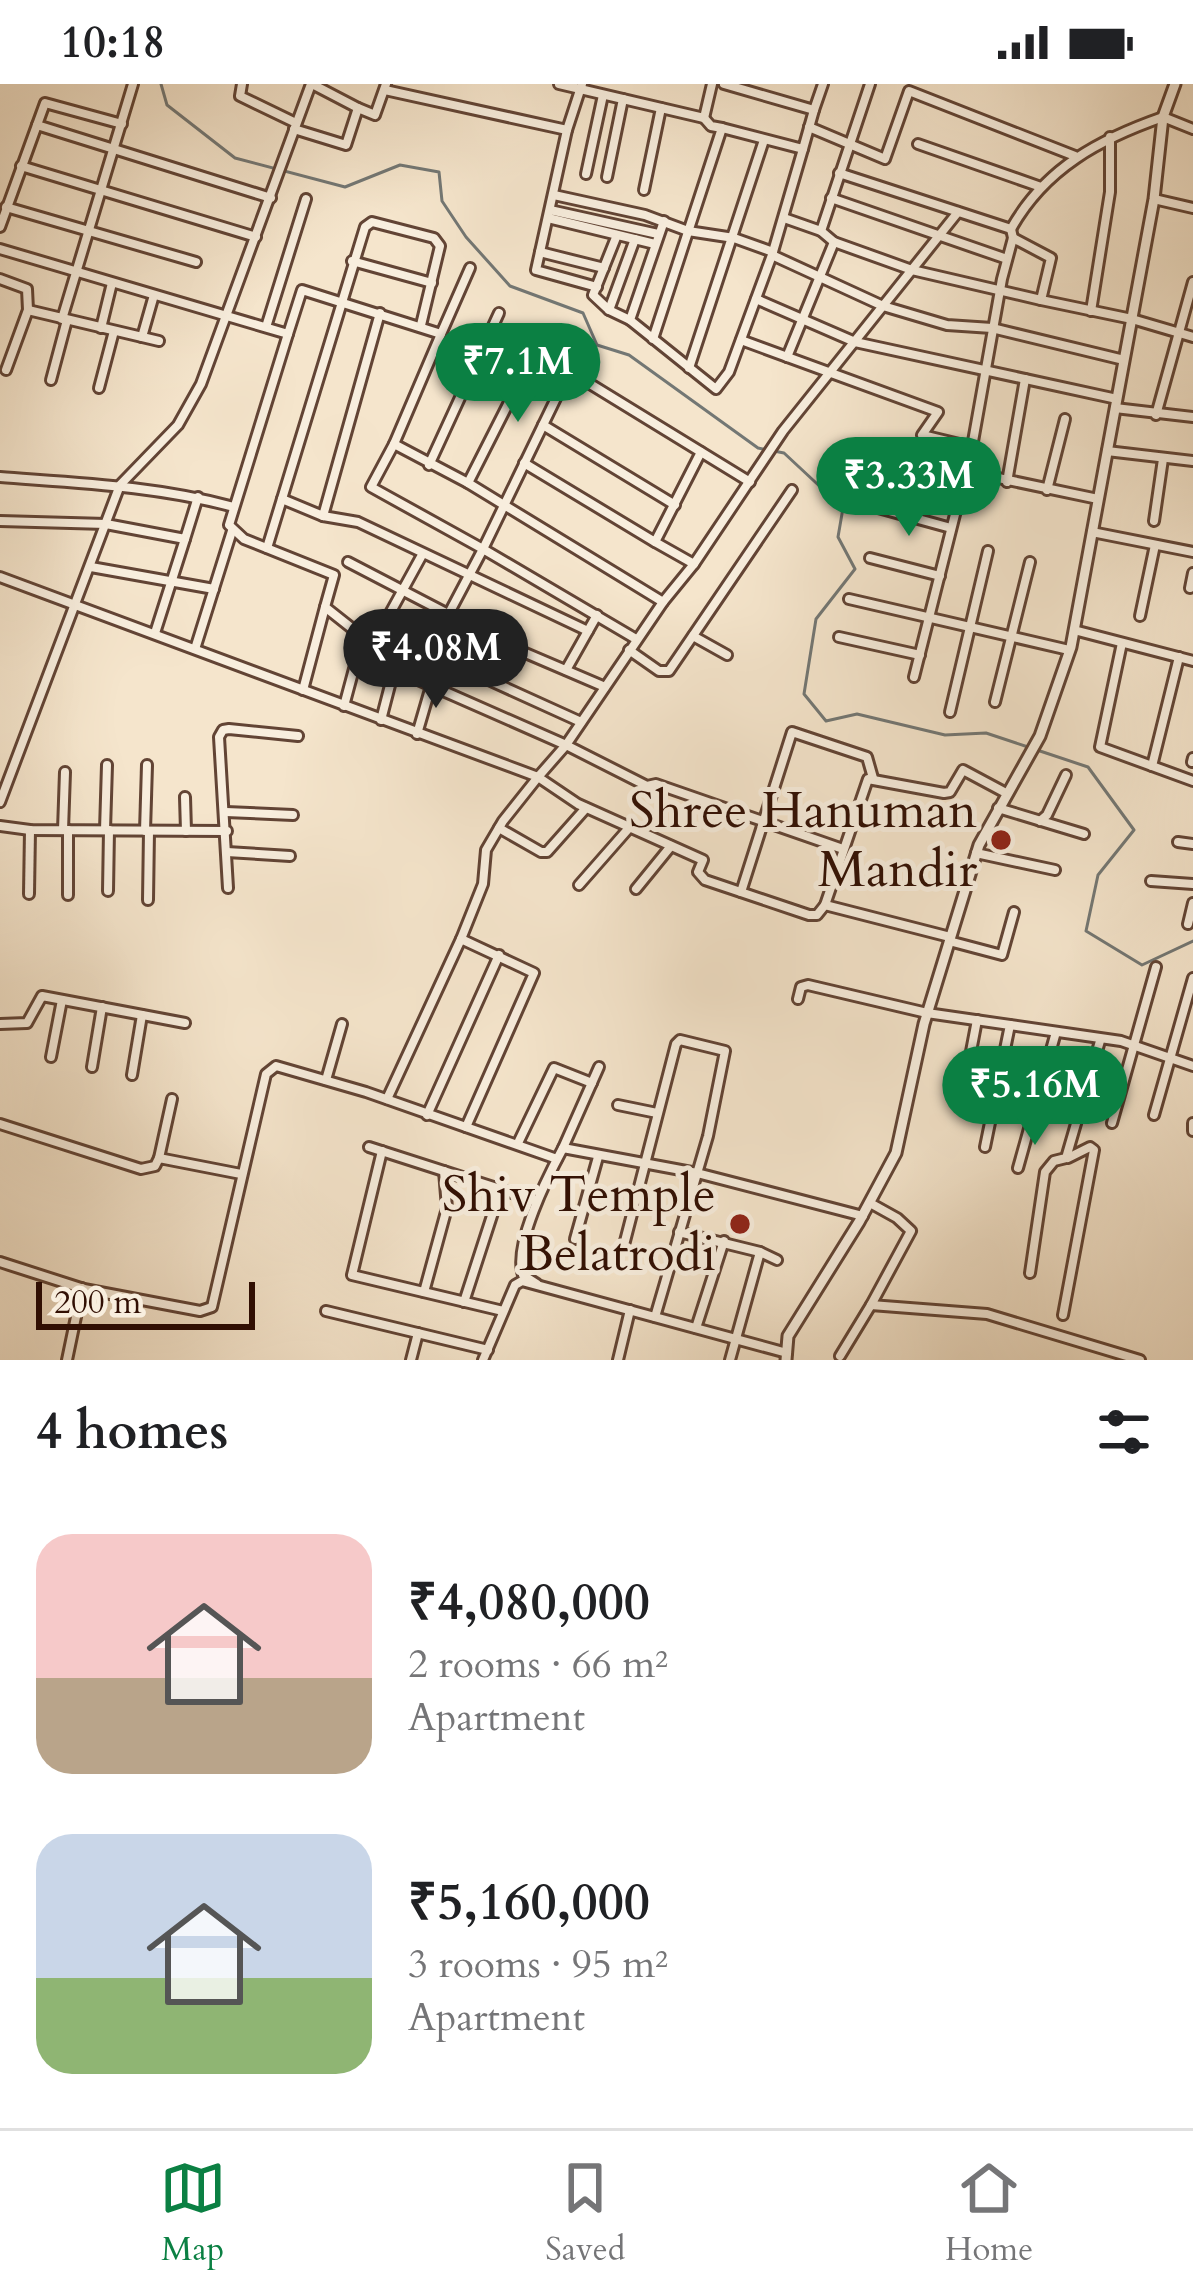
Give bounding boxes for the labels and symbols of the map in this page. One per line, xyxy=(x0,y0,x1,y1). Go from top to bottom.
pin: ₹7.1M xyxy=(434,323,602,425)
pin: ₹3.33M xyxy=(811,437,1007,539)
pin: ₹4.08M xyxy=(338,609,534,711)
place label: Shree Hanuman Mandir xyxy=(629,776,977,905)
marker: Shree Hanuman Mandir xyxy=(988,827,1014,853)
pin: ₹5.16M xyxy=(937,1046,1133,1148)
place label: Shiv Temple Belatrodi xyxy=(442,1160,716,1289)
marker: Shiv Temple Belatrodi xyxy=(727,1211,753,1237)
scale bar xyxy=(36,1276,255,1329)

